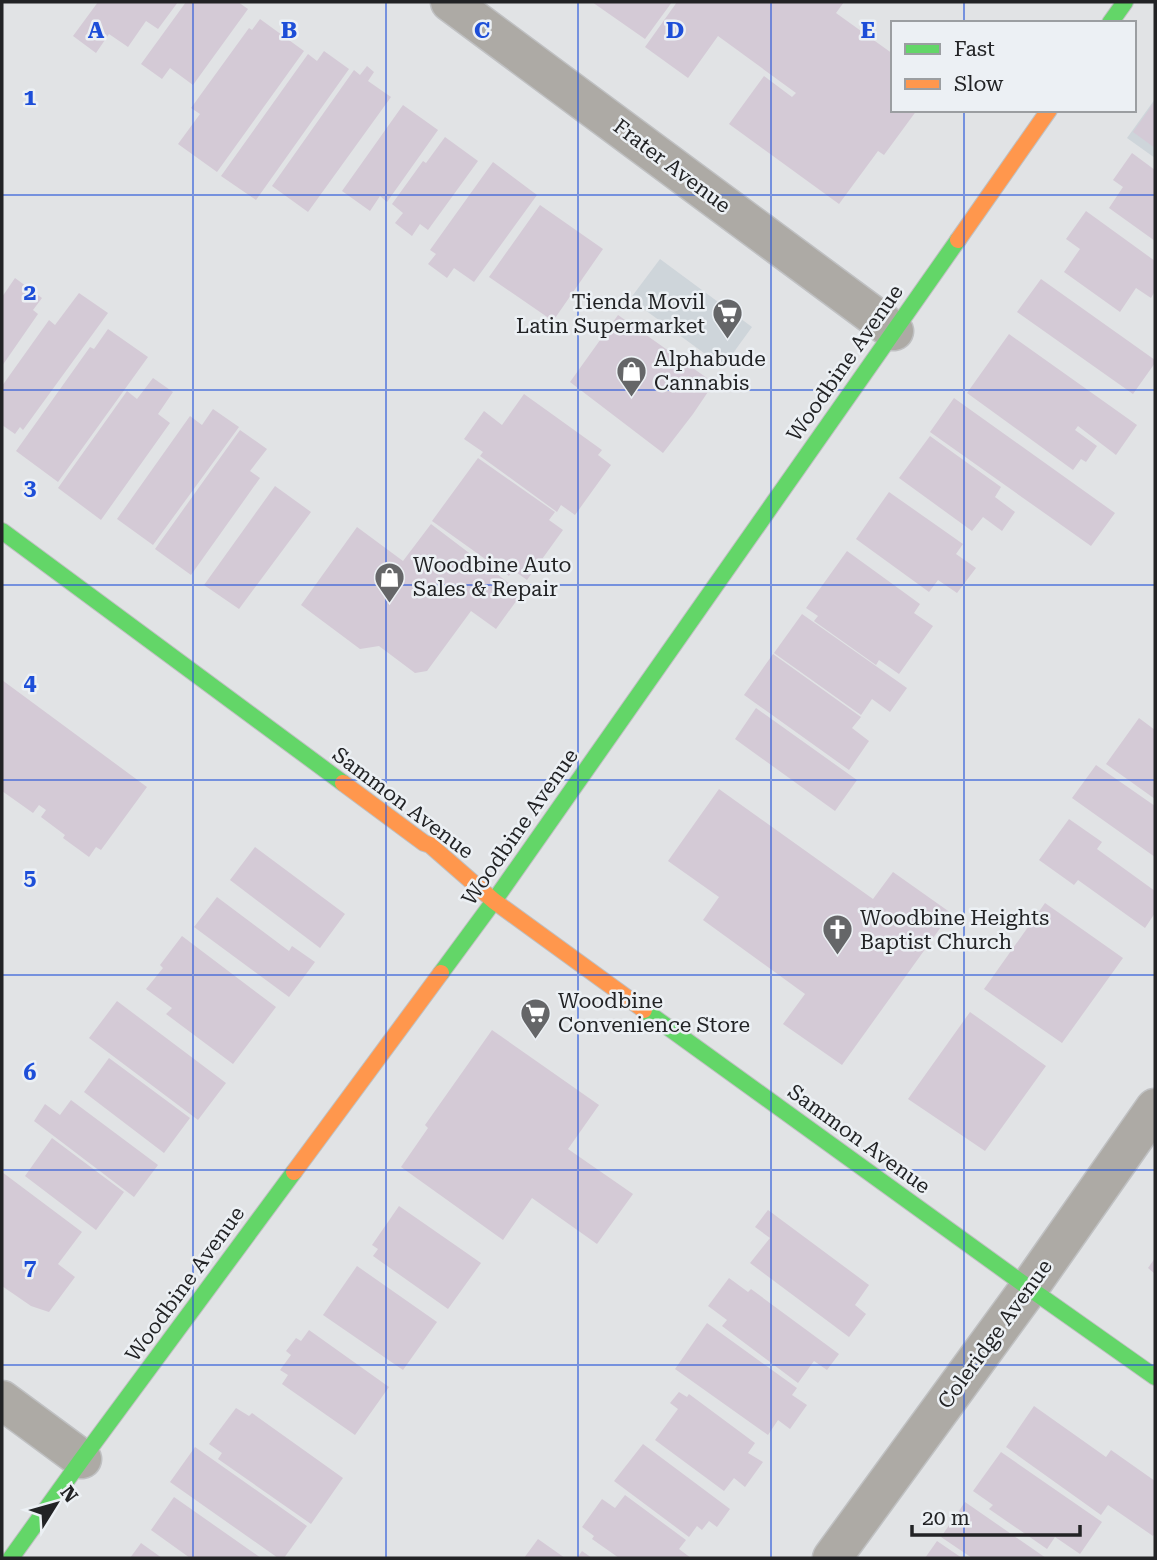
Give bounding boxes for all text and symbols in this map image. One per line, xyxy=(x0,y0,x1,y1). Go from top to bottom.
text: A xyxy=(88,17,105,44)
text: B xyxy=(281,17,297,44)
text: C xyxy=(474,17,490,44)
text: D xyxy=(666,17,684,44)
text: E xyxy=(861,17,875,44)
legend xyxy=(891,21,1136,112)
text: Fast xyxy=(954,37,995,61)
text: Slow xyxy=(954,72,1004,96)
text: 1 xyxy=(24,84,37,111)
street label: Frater Avenue xyxy=(609,114,735,218)
text: 2 xyxy=(24,279,36,306)
street label: Woodbine Avenue xyxy=(782,280,908,446)
place label: Tienda Movil Latin Supermarket xyxy=(516,290,706,338)
supermarket icon: Tienda Movil Latin Supermarket xyxy=(711,297,745,341)
place label: Alphabude Cannabis xyxy=(654,347,766,395)
shop icon: Alphabude Cannabis xyxy=(614,354,648,398)
text: 3 xyxy=(24,474,37,501)
place label: Woodbine Auto Sales & Repair xyxy=(413,553,571,601)
shop icon: Woodbine Auto Sales & Repair xyxy=(373,560,407,604)
text: 4 xyxy=(24,669,37,696)
street label: Sammon Avenue xyxy=(328,742,478,864)
street label: Woodbine Avenue xyxy=(457,744,583,910)
text: 5 xyxy=(24,864,37,891)
place label: Woodbine Heights Baptist Church xyxy=(860,906,1049,954)
church icon: Woodbine Heights Baptist Church xyxy=(820,913,854,957)
place label: Woodbine Convenience Store xyxy=(558,989,750,1037)
supermarket icon: Woodbine Convenience Store xyxy=(518,996,552,1040)
text: 6 xyxy=(24,1059,37,1086)
street label: Sammon Avenue xyxy=(783,1079,935,1199)
street label: Woodbine Avenue xyxy=(121,1202,249,1366)
text: 7 xyxy=(24,1254,37,1281)
street label: Coleridge Avenue xyxy=(933,1255,1057,1413)
north arrow xyxy=(21,1469,91,1539)
text: N xyxy=(56,1481,83,1507)
scale bar xyxy=(912,1494,1080,1538)
text: 20 m xyxy=(922,1506,970,1530)

